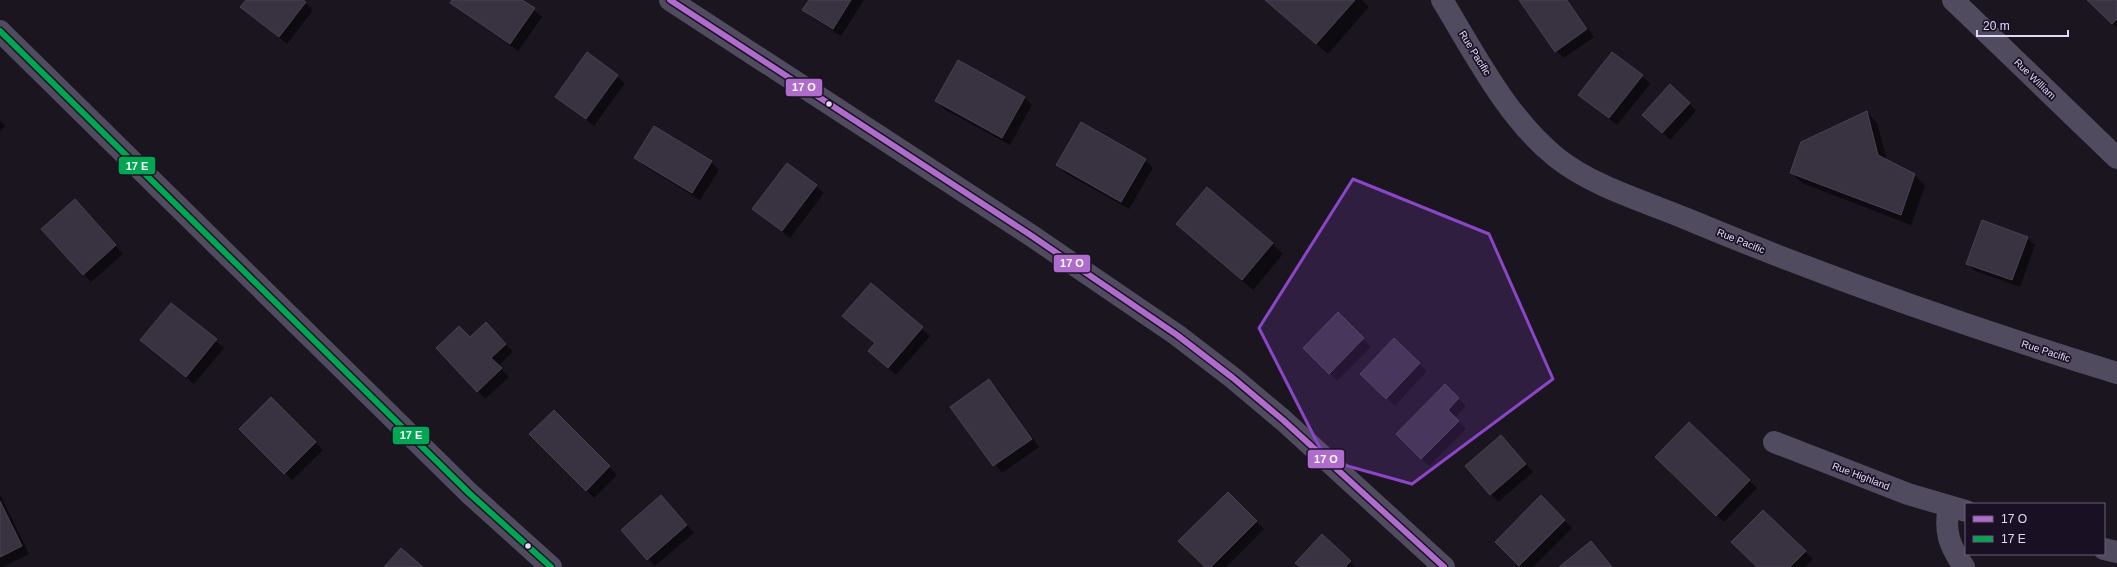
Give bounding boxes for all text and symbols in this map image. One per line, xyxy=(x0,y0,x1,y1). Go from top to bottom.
scale bar xyxy=(1977,12,2068,38)
text: 20 m xyxy=(1983,19,2010,33)
street label: Rue Pacific xyxy=(1457,29,1493,77)
street label: Rue William xyxy=(2012,57,2058,101)
line badge: 17 O xyxy=(785,78,823,97)
text: 17 O xyxy=(792,81,816,93)
unlabelled marker xyxy=(824,99,834,109)
line badge: 17 E xyxy=(118,156,156,175)
text: 17 E xyxy=(126,160,148,172)
street label: Rue Pacific xyxy=(1715,226,1767,256)
line badge: 17 O xyxy=(1053,254,1091,273)
text: 17 O xyxy=(1060,257,1084,269)
street label: Rue Pacific xyxy=(2020,338,2072,364)
line badge: 17 E xyxy=(392,426,430,445)
text: 17 E xyxy=(400,429,422,441)
line badge: 17 O xyxy=(1307,449,1345,469)
text: 17 O xyxy=(1314,453,1338,465)
street label: Rue Highland xyxy=(1831,460,1891,492)
legend xyxy=(1965,503,2105,555)
text: 17 O xyxy=(2001,512,2027,526)
text: 17 E xyxy=(2001,532,2026,546)
unlabelled marker xyxy=(523,541,533,551)

